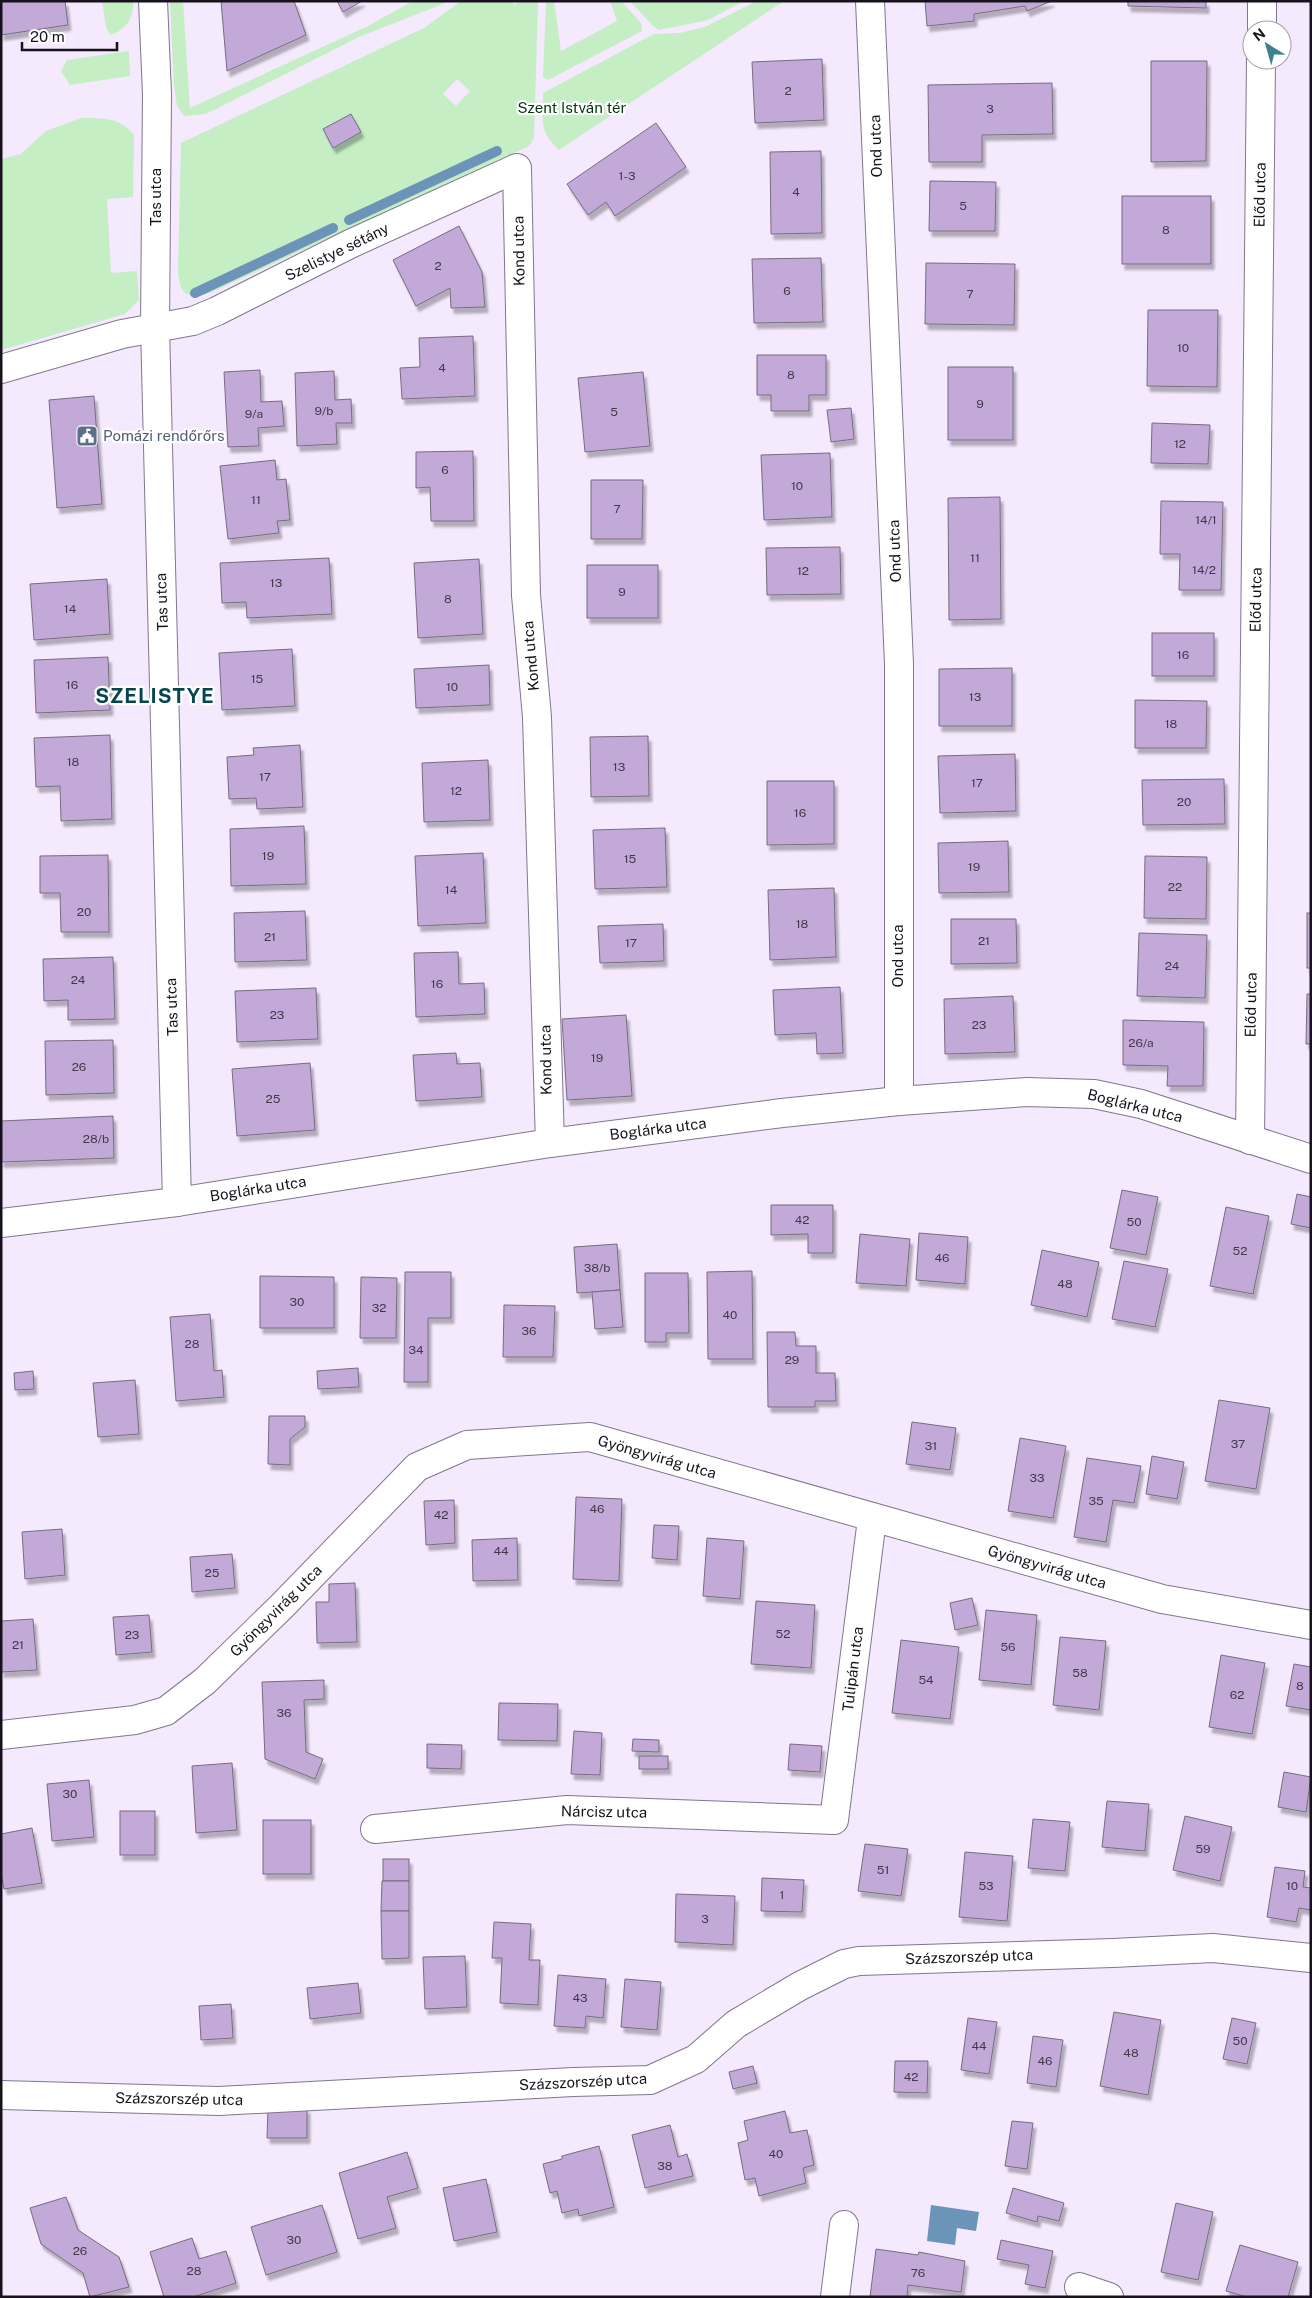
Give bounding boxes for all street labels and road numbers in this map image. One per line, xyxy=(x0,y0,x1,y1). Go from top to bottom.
street label: Ond utca xyxy=(866,114,885,178)
street label: Előd utca xyxy=(1250,162,1269,228)
street label: Tas utca xyxy=(147,168,164,226)
street label: Kond utca xyxy=(509,216,528,286)
street label: Szelistye sétány xyxy=(282,219,391,284)
street label: Ond utca xyxy=(885,519,904,583)
street label: Előd utca xyxy=(1246,567,1265,633)
street label: Tas utca xyxy=(152,573,171,631)
street label: Kond utca xyxy=(519,620,542,692)
street label: Ond utca xyxy=(889,925,906,987)
street label: Előd utca xyxy=(1241,972,1260,1038)
street label: Tas utca xyxy=(162,978,181,1036)
street label: Kond utca xyxy=(536,1025,555,1095)
street label: Boglárka utca xyxy=(1086,1085,1184,1126)
street label: Boglárka utca xyxy=(609,1114,707,1143)
street label: Boglárka utca xyxy=(209,1172,307,1205)
street label: Gyöngyvirág utca xyxy=(596,1431,718,1482)
street label: Gyöngyvirág utca xyxy=(986,1541,1108,1592)
street label: Gyöngyvirág utca xyxy=(226,1561,325,1660)
street label: Tulipán utca xyxy=(839,1626,866,1712)
street label: Nárcisz utca xyxy=(561,1802,647,1821)
street label: Százszorszép utca xyxy=(905,1946,1033,1967)
street label: Százszorszép utca xyxy=(519,2070,647,2093)
street label: Százszorszép utca xyxy=(115,2089,243,2108)

